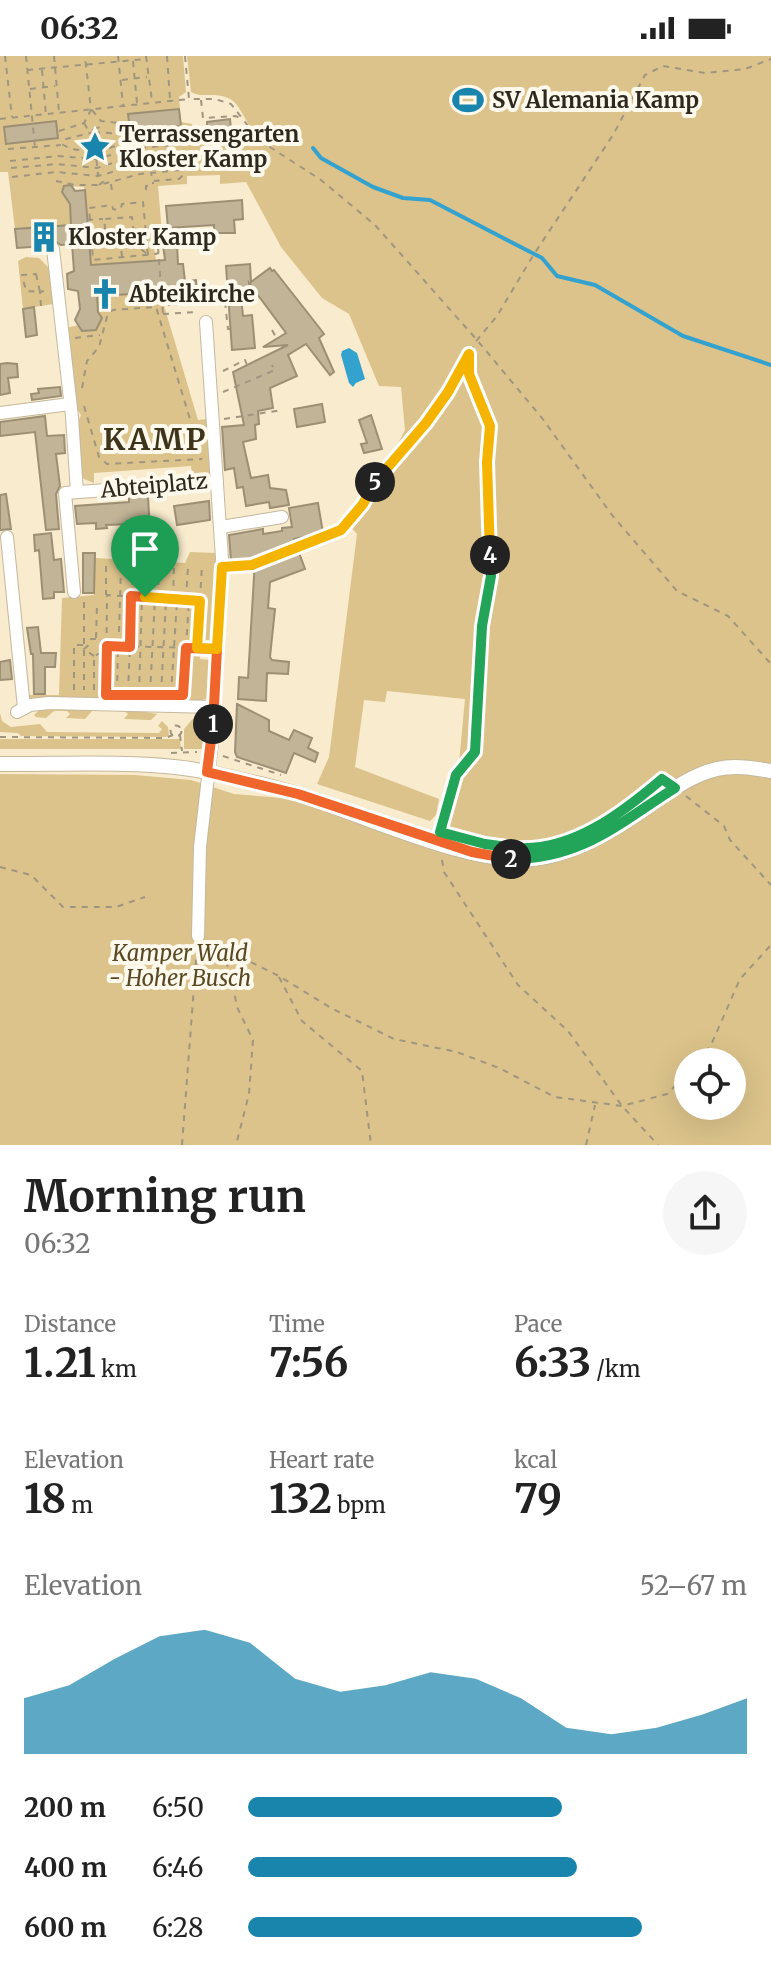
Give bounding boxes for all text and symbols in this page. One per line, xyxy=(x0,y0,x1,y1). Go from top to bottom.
text: 06:32 xyxy=(40,9,119,47)
sports icon: SV Alemania Kamp xyxy=(451,83,485,117)
place label: SV Alemania Kamp xyxy=(492,86,699,114)
place label: Terrassengarten Kloster Kamp xyxy=(119,120,299,173)
place icon: Terrassengarten Kloster Kamp xyxy=(78,130,112,164)
building icon: Kloster Kamp xyxy=(27,220,61,254)
place label: Kloster Kamp xyxy=(68,223,216,251)
church icon: Abteikirche xyxy=(88,277,122,311)
place label: Abteikirche xyxy=(128,280,255,308)
district label: KAMP xyxy=(103,420,207,458)
pin: 5 xyxy=(355,462,395,502)
street label: Abteiplatz xyxy=(98,466,209,504)
text: 5 xyxy=(369,468,381,496)
pin xyxy=(111,515,179,597)
icon: arrive xyxy=(123,527,167,571)
pin: 4 xyxy=(470,535,510,575)
text: 4 xyxy=(483,541,497,569)
pin: 1 xyxy=(193,704,233,744)
text: 1 xyxy=(208,710,218,738)
pin: 2 xyxy=(491,839,531,879)
text: 2 xyxy=(505,845,517,873)
park label: Kamper Wald - Hoher Busch xyxy=(109,939,251,992)
map controls xyxy=(674,1048,746,1120)
button: locate xyxy=(674,1048,746,1120)
text: Morning run xyxy=(24,1169,306,1224)
button: share xyxy=(663,1171,747,1255)
text: 06:32 xyxy=(24,1227,91,1260)
text: Distance xyxy=(24,1310,116,1338)
text: Time xyxy=(269,1310,325,1338)
text: Pace xyxy=(514,1310,562,1338)
text: 1.21 xyxy=(24,1338,96,1388)
text: 7:56 xyxy=(269,1338,348,1388)
text: 6:33 xyxy=(514,1338,591,1388)
text: km xyxy=(96,1355,137,1383)
text: /km xyxy=(591,1355,641,1383)
text: Elevation xyxy=(24,1446,124,1474)
text: Heart rate xyxy=(269,1446,374,1474)
text: kcal xyxy=(514,1446,557,1474)
text: 18 xyxy=(24,1474,66,1524)
text: 132 xyxy=(269,1474,332,1524)
text: 79 xyxy=(514,1474,562,1524)
text: m xyxy=(66,1491,93,1519)
text: bpm xyxy=(332,1491,386,1519)
text: Elevation xyxy=(24,1569,142,1602)
text: 52–67 m xyxy=(640,1569,747,1602)
text: 200 m xyxy=(24,1791,106,1824)
text: 6:50 xyxy=(152,1791,204,1824)
text: 400 m xyxy=(24,1851,107,1884)
text: 6:46 xyxy=(152,1851,203,1884)
text: 600 m xyxy=(24,1911,107,1944)
text: 6:28 xyxy=(152,1911,203,1944)

